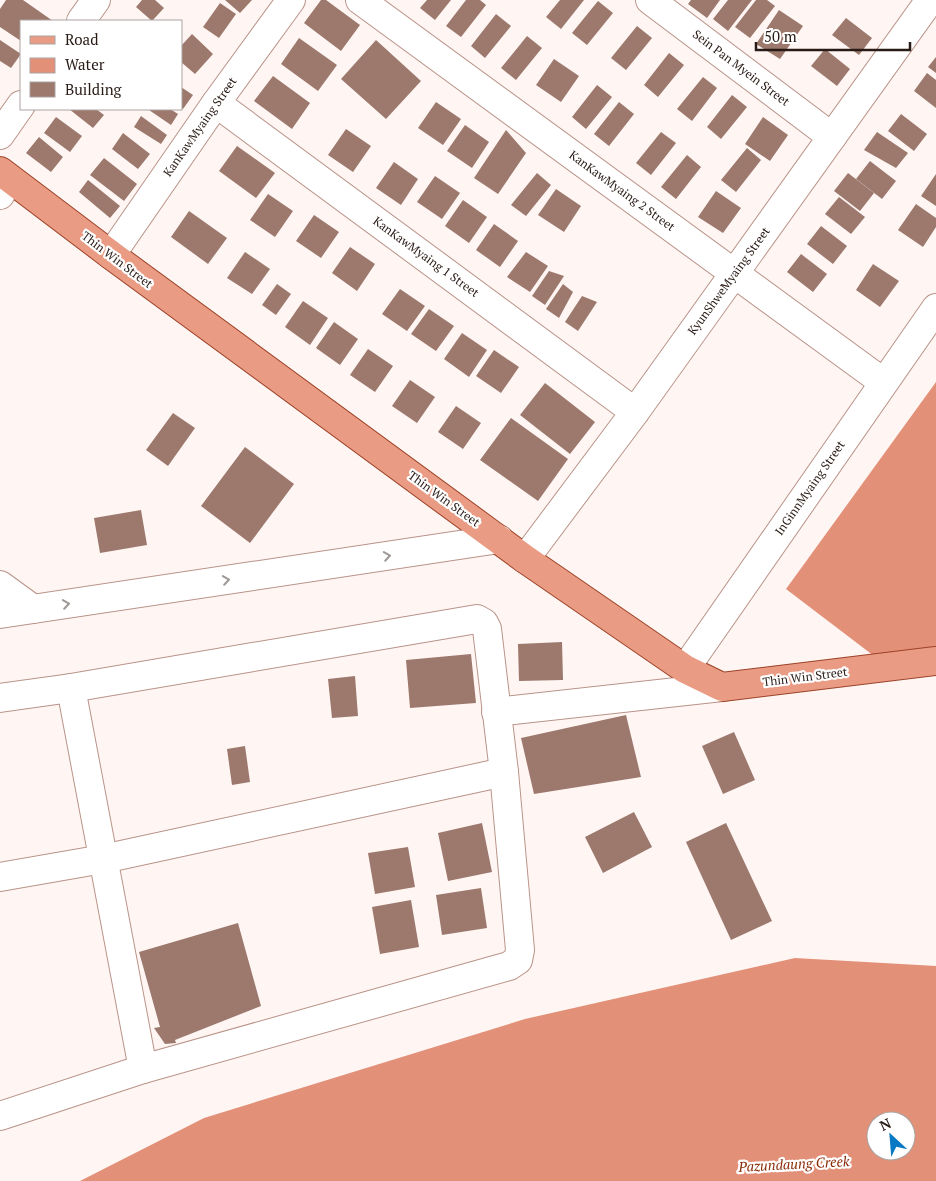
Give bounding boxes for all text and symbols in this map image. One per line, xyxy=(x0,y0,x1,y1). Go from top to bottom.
legend xyxy=(20,20,182,110)
scale bar xyxy=(756,20,910,52)
street label: Sein Pan Myein Street xyxy=(690,26,793,109)
text: 50 m xyxy=(764,26,797,46)
text: Road xyxy=(65,29,98,49)
text: Water xyxy=(65,54,105,74)
street label: KanKawMyaing Street xyxy=(160,74,240,179)
text: Building xyxy=(65,79,123,99)
street label: KanKawMyaing 2 Street xyxy=(566,147,679,234)
street label: KanKawMyaing 1 Street xyxy=(370,213,483,300)
street label: KyunShweMyaing Street xyxy=(684,223,773,338)
street label: Thin Win Street xyxy=(79,228,156,291)
street label: InGinnMyaing Street xyxy=(771,437,848,538)
street label: Thin Win Street xyxy=(405,468,484,530)
one-way arrow xyxy=(383,551,391,561)
one-way arrow xyxy=(223,575,231,586)
one-way arrow xyxy=(62,599,70,610)
street label: Thin Win Street xyxy=(762,664,849,689)
north arrow xyxy=(866,1111,916,1161)
text: N xyxy=(876,1113,894,1135)
water label: Pazundaung Creek xyxy=(737,1151,850,1176)

